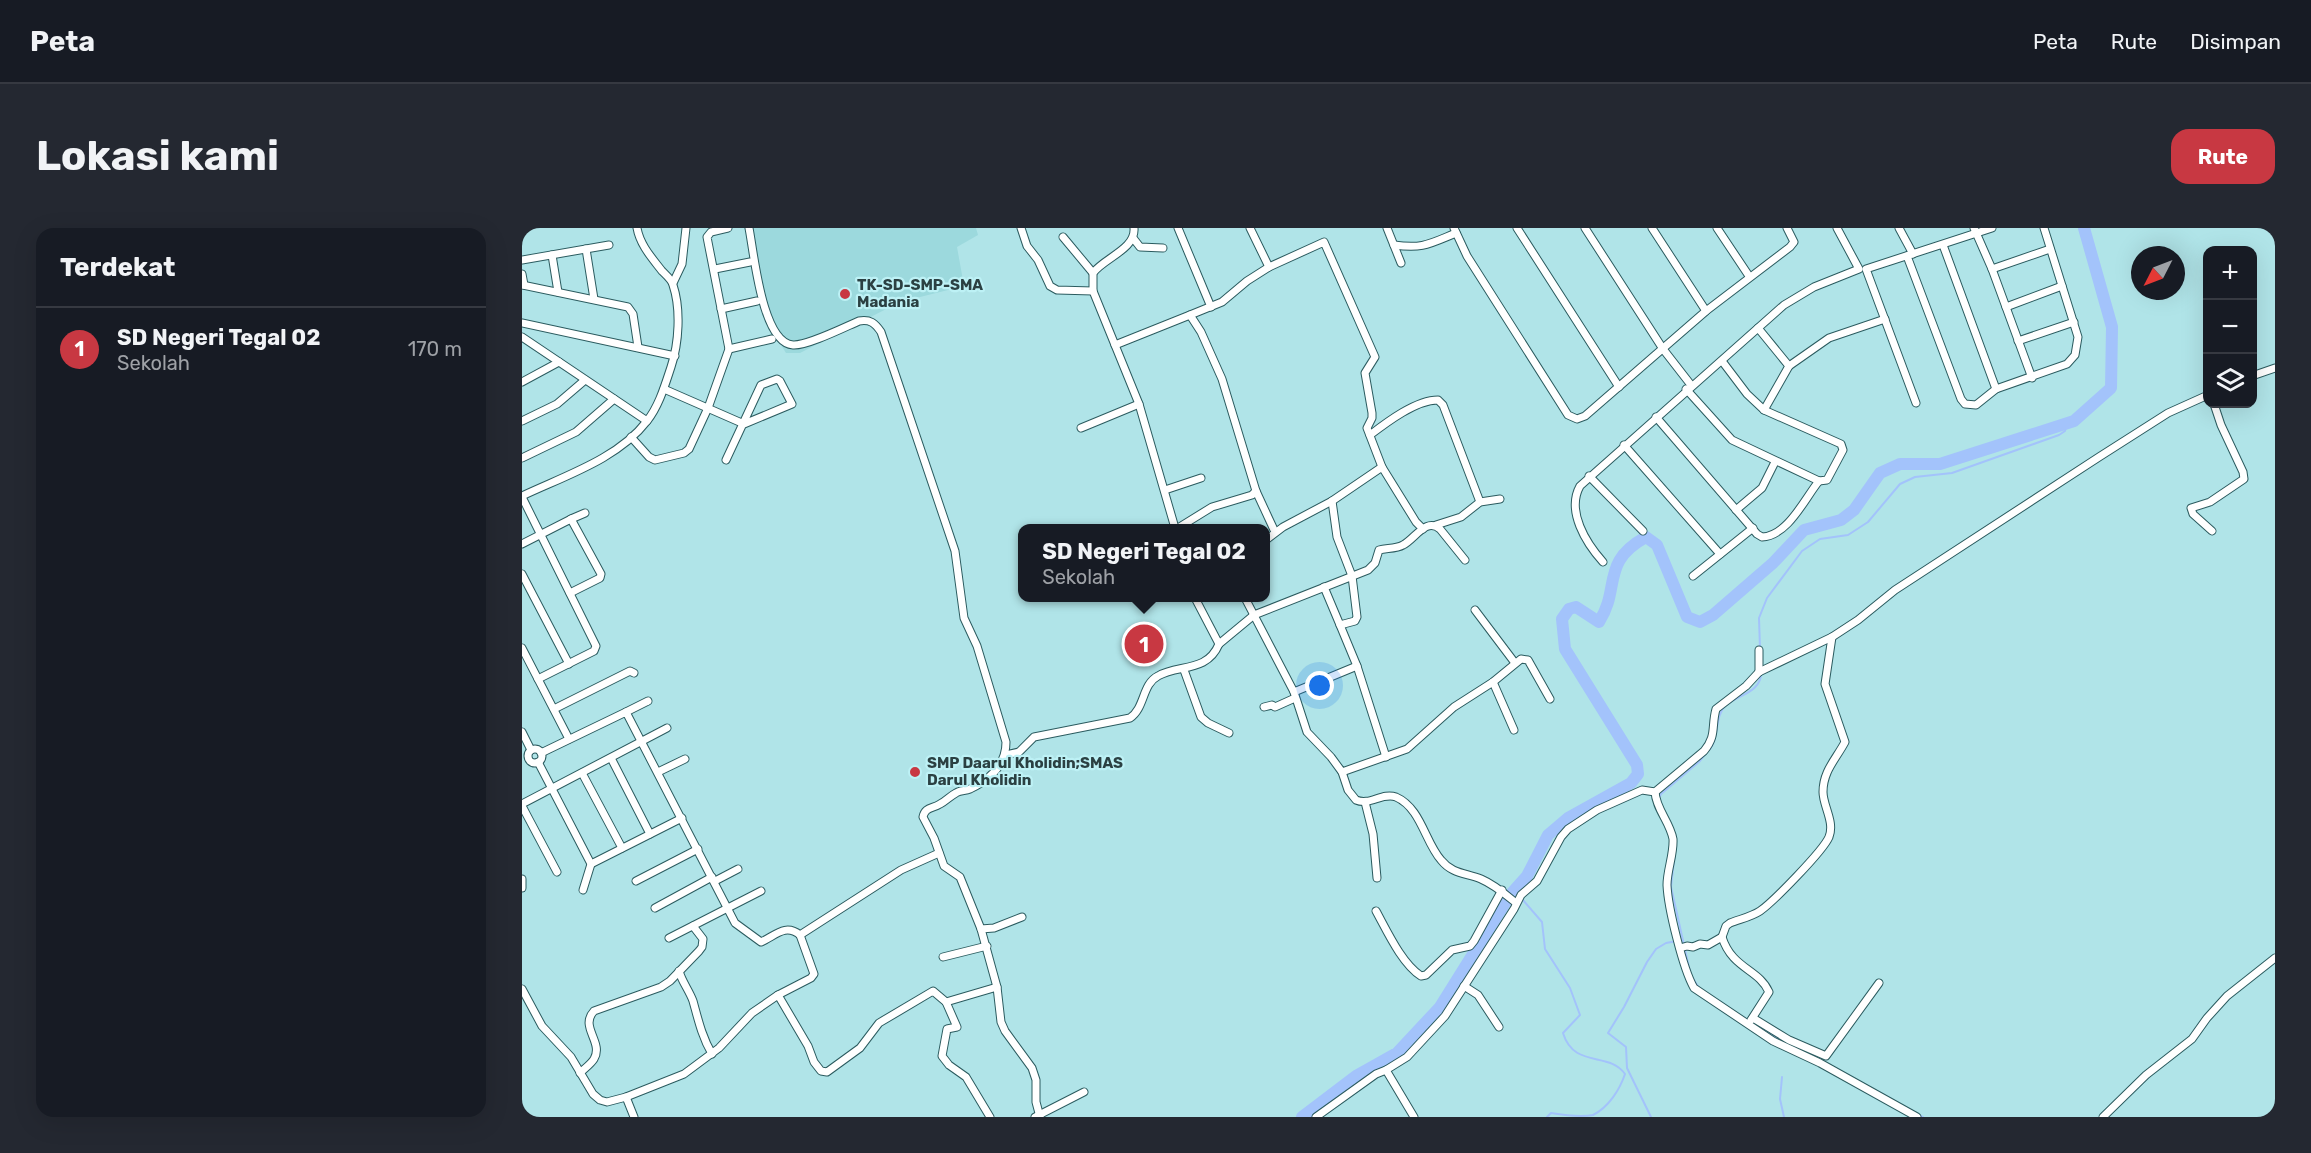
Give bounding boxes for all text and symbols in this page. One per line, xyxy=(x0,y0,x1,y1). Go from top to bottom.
text: Peta xyxy=(30,25,95,58)
text: Peta xyxy=(2033,29,2078,54)
text: Rute xyxy=(2111,29,2157,54)
text: Disimpan xyxy=(2190,29,2281,54)
button: Rute xyxy=(2171,129,2275,184)
text: Lokasi kami xyxy=(36,131,279,181)
north arrow xyxy=(2131,246,2185,300)
map controls xyxy=(2203,246,2257,408)
button: + xyxy=(2203,246,2257,300)
text: Terdekat xyxy=(60,252,175,283)
place label: TK-SD-SMP-SMA Madania xyxy=(857,276,983,311)
marker: TK-SD-SMP-SMA Madania xyxy=(838,287,852,301)
button: − xyxy=(2203,300,2257,354)
text: SD Negeri Tegal 02 xyxy=(117,324,321,351)
text: 1 xyxy=(75,337,84,361)
text: 170 m xyxy=(408,337,462,361)
text: Sekolah xyxy=(117,351,190,375)
button: layers xyxy=(2203,354,2257,408)
popup xyxy=(1018,524,1270,602)
text: SD Negeri Tegal 02 xyxy=(1042,538,1246,565)
text: Sekolah xyxy=(1042,565,1115,589)
pin: 1 xyxy=(1124,622,1164,666)
your location xyxy=(1305,671,1334,700)
place label: SMP Daarul Kholidin;SMAS Darul Kholidin xyxy=(927,754,1123,789)
marker: SMP Daarul Kholidin;SMAS Darul Kholidin xyxy=(908,765,922,779)

